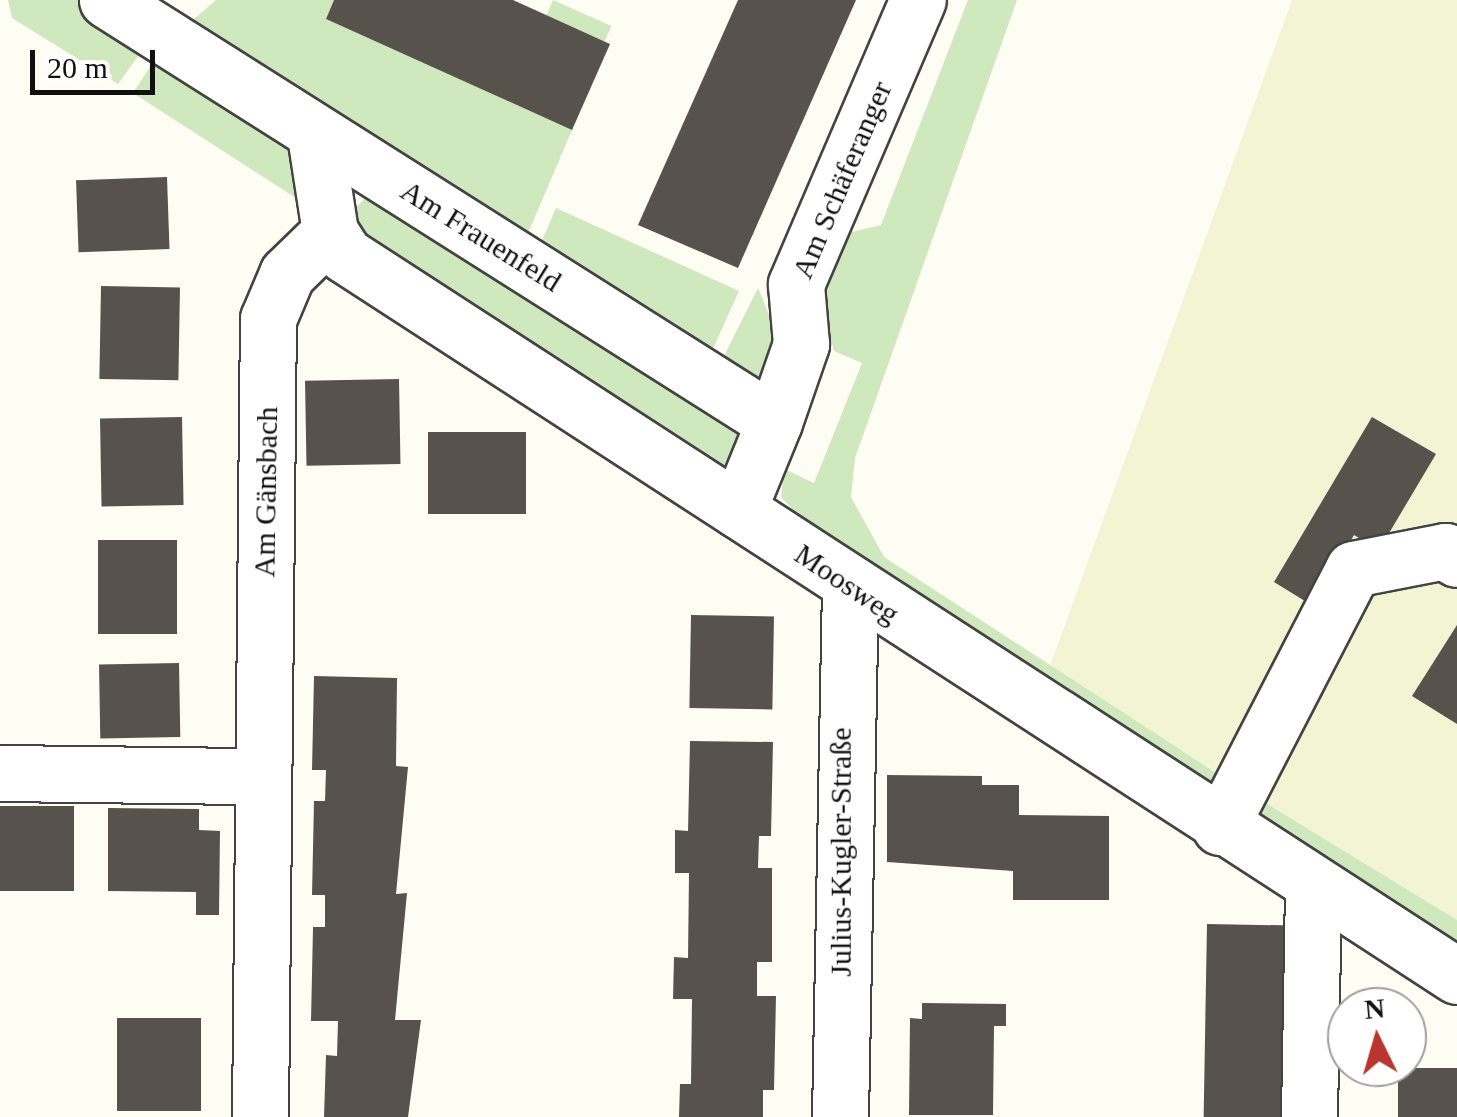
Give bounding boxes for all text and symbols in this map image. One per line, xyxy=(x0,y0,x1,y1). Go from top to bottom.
scale bar xyxy=(35,30,160,92)
text: 20 m xyxy=(47,51,108,84)
street label: Am Schäferanger xyxy=(784,76,900,284)
street label: Am Frauenfeld xyxy=(394,172,568,300)
street label: Am Gänsbach xyxy=(247,406,285,578)
street label: Moosweg xyxy=(788,536,906,632)
street label: Julius-Kugler-Straße xyxy=(823,727,859,977)
north arrow xyxy=(1327,987,1427,1087)
text: N xyxy=(1363,992,1386,1025)

